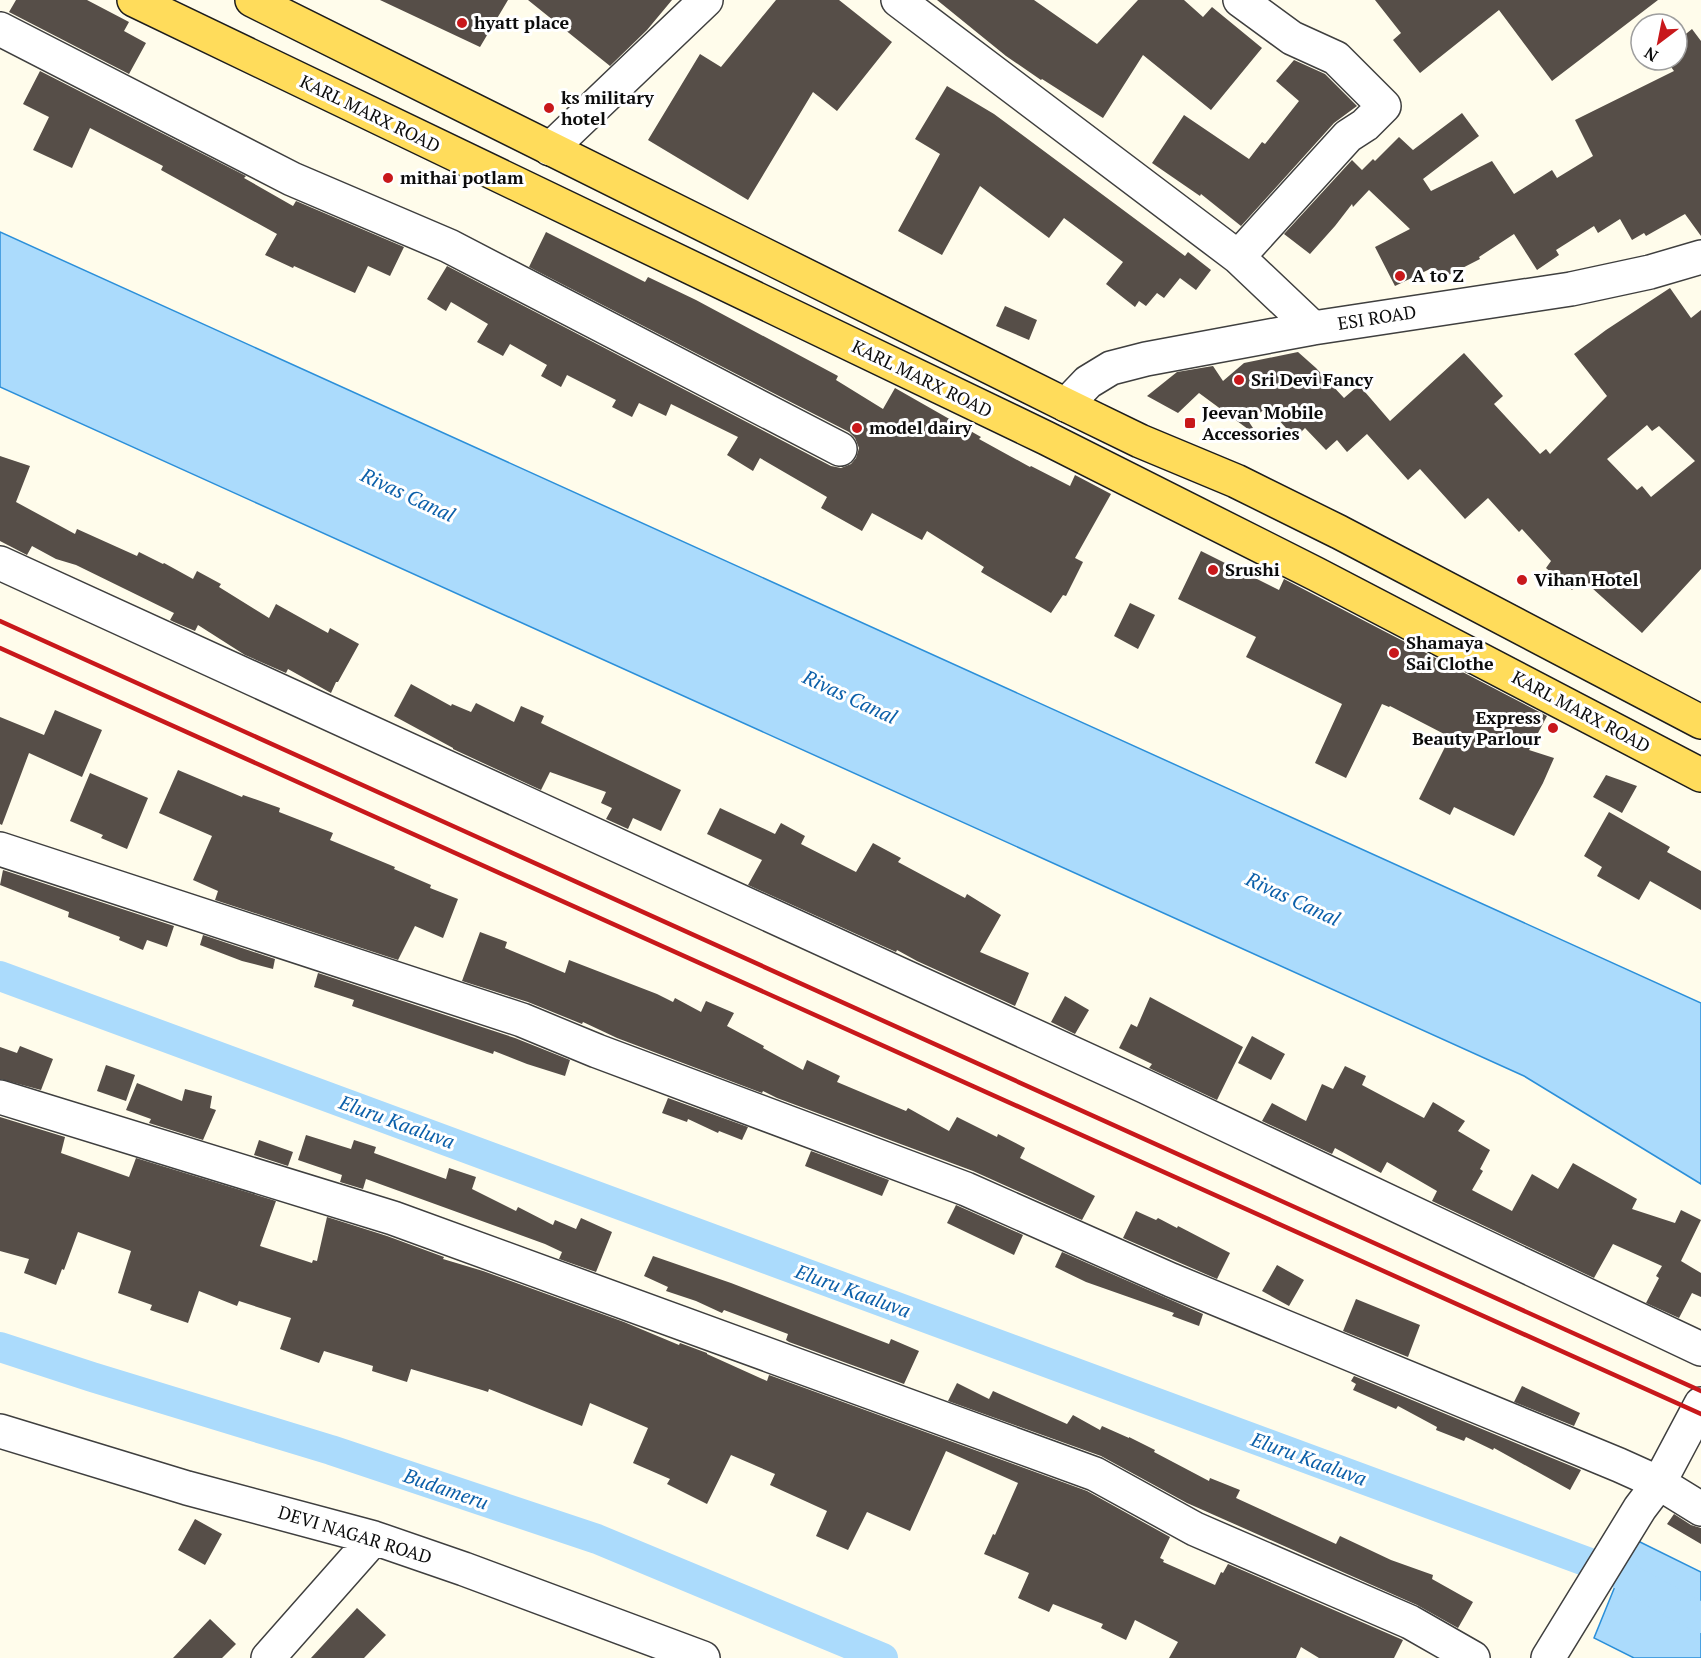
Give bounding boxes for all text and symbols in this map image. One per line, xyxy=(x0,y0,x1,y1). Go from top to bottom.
place label: hyatt place xyxy=(474,10,570,34)
north arrow xyxy=(1629,12,1689,72)
marker: hyatt place xyxy=(455,16,469,30)
text: N xyxy=(1640,42,1662,67)
street label: KARL MARX ROAD xyxy=(296,69,445,157)
place label: ks military hotel xyxy=(561,85,654,130)
marker: ks military hotel xyxy=(542,101,556,115)
place label: mithai potlam xyxy=(400,165,524,189)
marker: mithai potlam xyxy=(381,171,395,185)
place label: A to Z xyxy=(1412,263,1464,287)
marker: A to Z xyxy=(1393,269,1407,283)
street label: ESI ROAD xyxy=(1336,299,1418,335)
street label: KARL MARX ROAD xyxy=(848,334,997,422)
place label: Sri Devi Fancy xyxy=(1251,367,1373,391)
marker: Sri Devi Fancy xyxy=(1232,373,1246,387)
place label: Jeevan Mobile Accessories xyxy=(1202,400,1324,445)
place label: model dairy xyxy=(869,415,972,439)
marker: Jeevan Mobile Accessories xyxy=(1183,416,1197,430)
marker: model dairy xyxy=(850,421,864,435)
water label: Rivas Canal xyxy=(356,461,460,528)
place label: Srushi xyxy=(1225,557,1280,581)
marker: Srushi xyxy=(1206,563,1220,577)
place label: Vihan Hotel xyxy=(1534,567,1638,591)
marker: Vihan Hotel xyxy=(1515,573,1529,587)
place label: Shamaya Sai Clothe xyxy=(1406,630,1494,675)
marker: Shamaya Sai Clothe xyxy=(1387,646,1401,660)
water label: Rivas Canal xyxy=(798,663,902,730)
street label: KARL MARX ROAD xyxy=(1508,665,1655,758)
place label: Express Beauty Parlour xyxy=(1412,705,1541,750)
marker: Express Beauty Parlour xyxy=(1546,721,1560,735)
water label: Rivas Canal xyxy=(1241,865,1345,932)
water label: Eluru Kaaluva xyxy=(335,1088,459,1155)
water label: Eluru Kaaluva xyxy=(791,1257,915,1324)
water label: Eluru Kaaluva xyxy=(1247,1425,1371,1492)
water label: Budameru xyxy=(399,1461,492,1516)
street label: DEVI NAGAR ROAD xyxy=(275,1499,435,1569)

